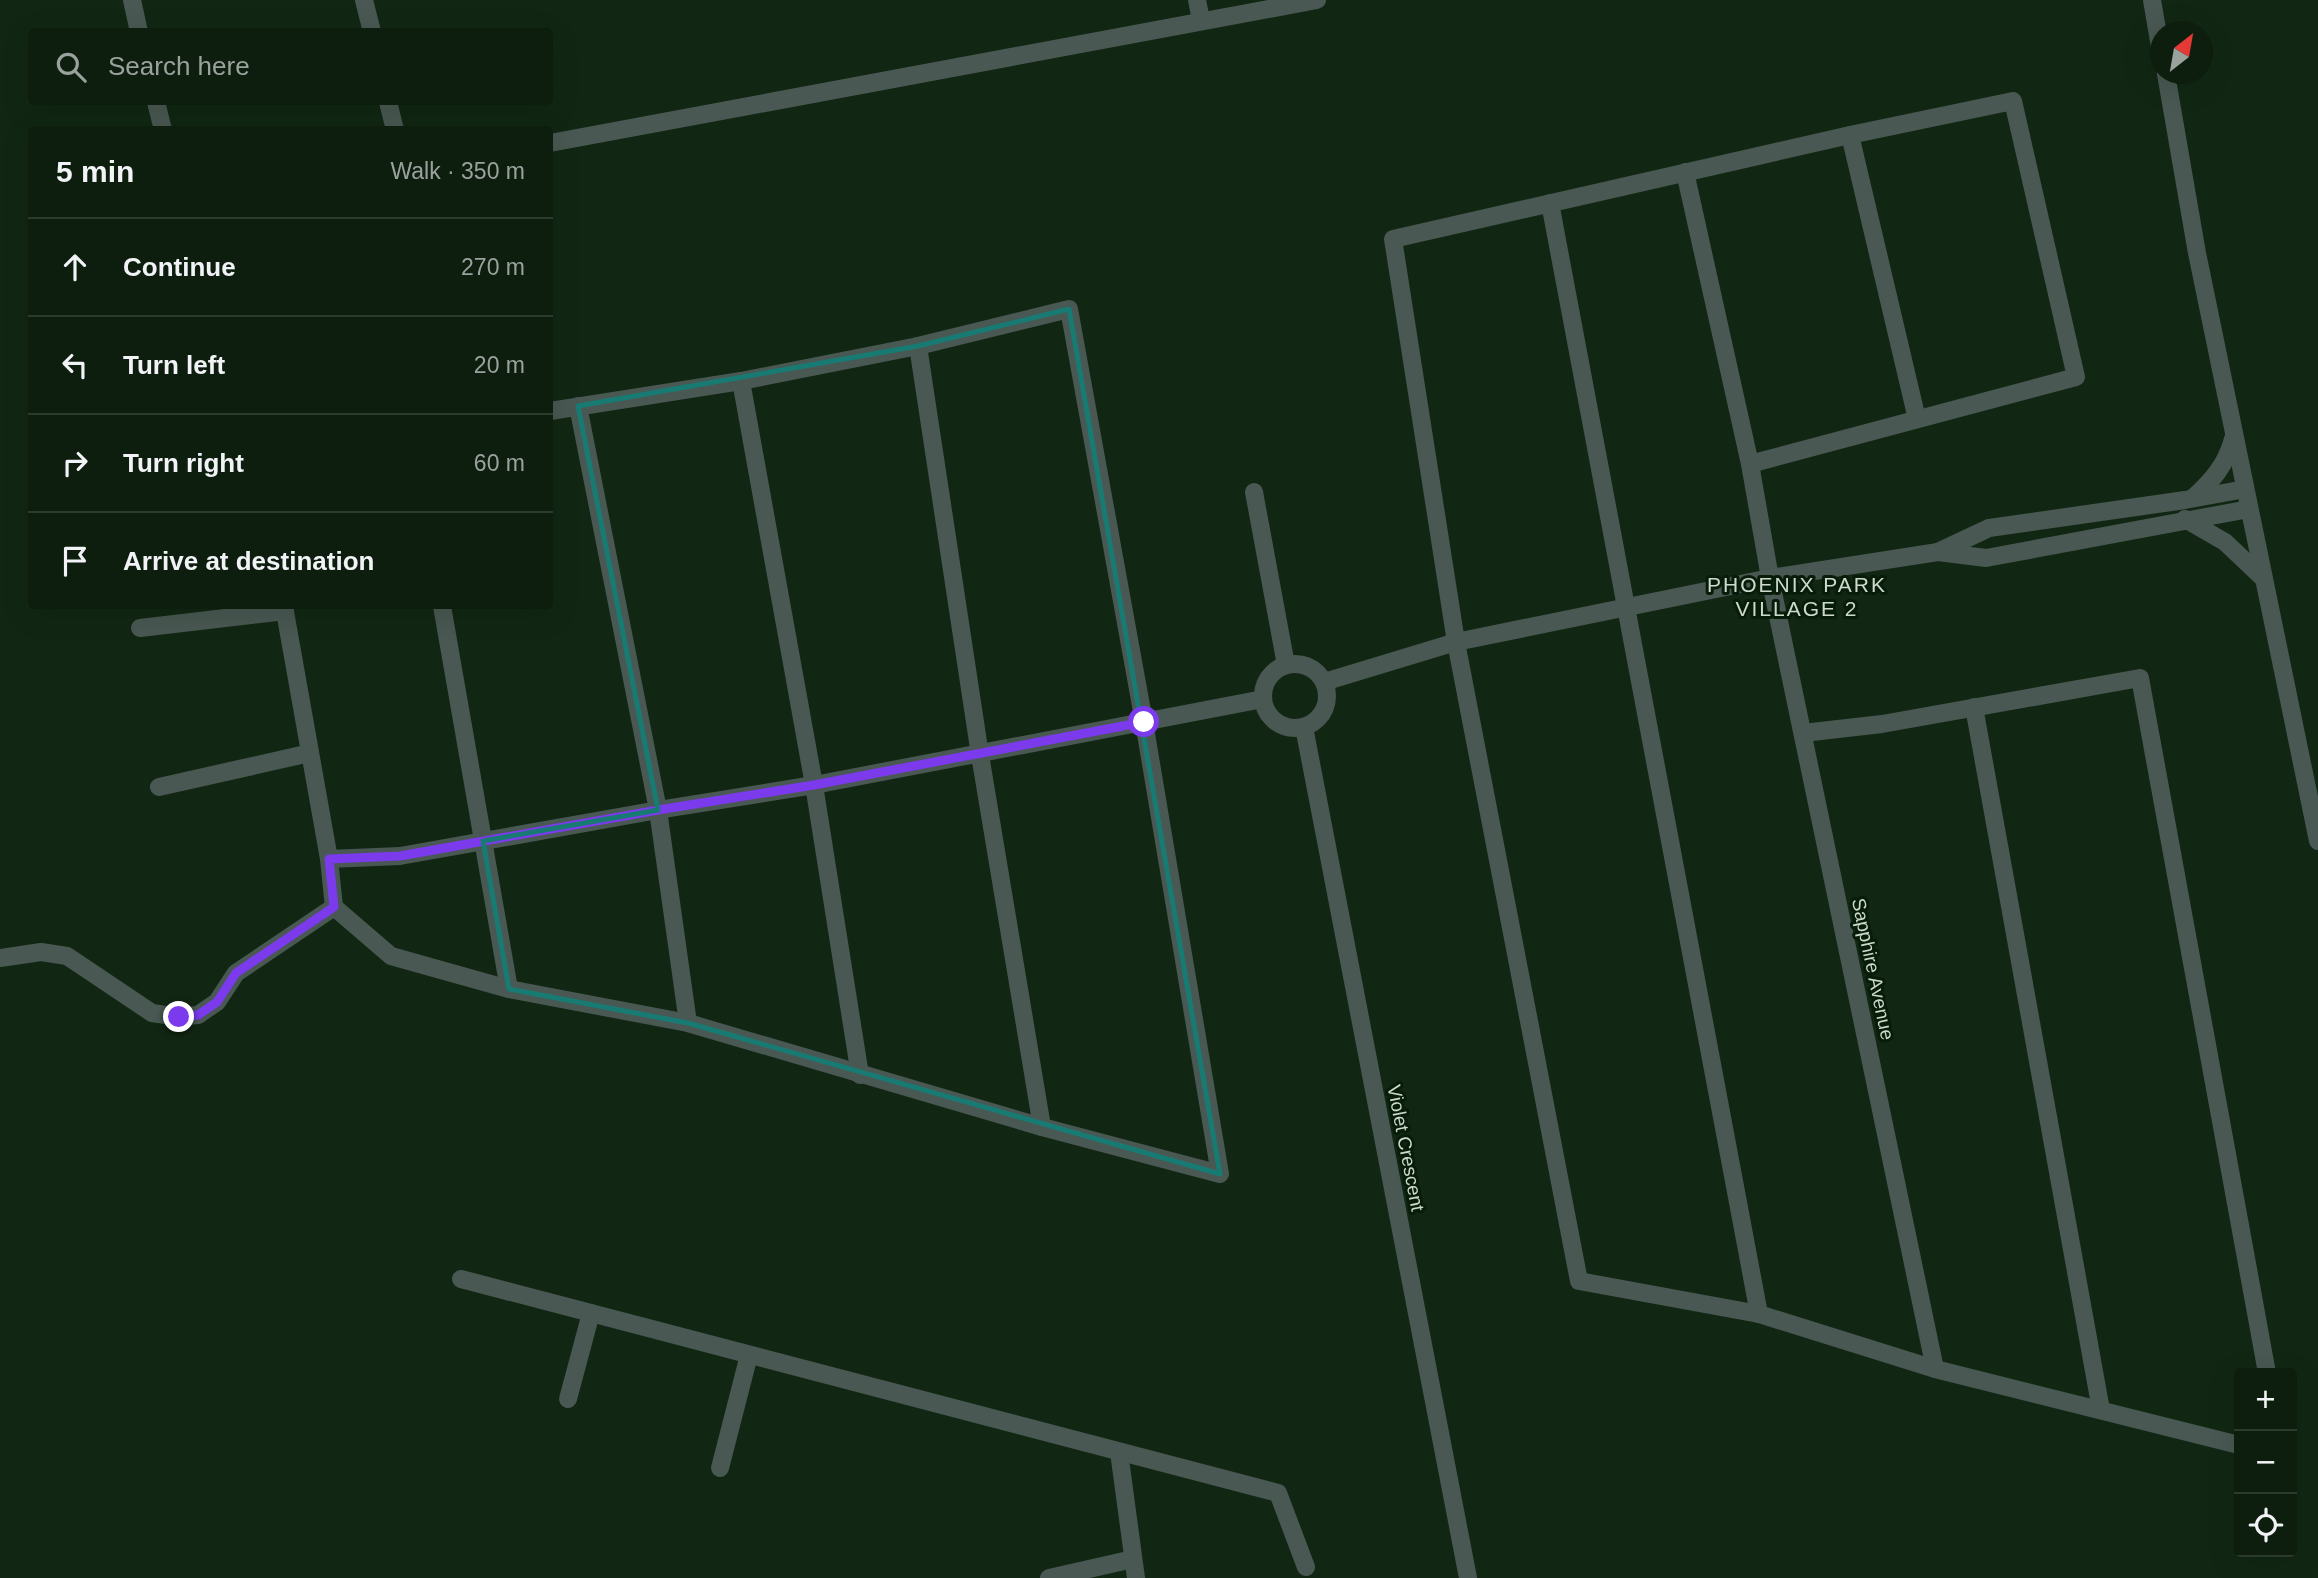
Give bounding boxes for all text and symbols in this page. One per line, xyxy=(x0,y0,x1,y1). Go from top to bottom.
north arrow xyxy=(2150,21,2213,84)
search box xyxy=(28,28,553,105)
icon: search xyxy=(52,48,90,86)
text: Search here xyxy=(108,51,250,81)
text: 5 min xyxy=(56,155,134,188)
text: Walk · 350 m xyxy=(390,158,525,184)
icon: ahead xyxy=(56,248,94,286)
text: Continue xyxy=(123,252,236,282)
text: 270 m xyxy=(461,254,525,280)
icon: left xyxy=(56,346,94,384)
text: Turn left xyxy=(123,350,225,380)
text: 20 m xyxy=(474,352,525,378)
icon: right xyxy=(56,444,94,482)
text: Turn right xyxy=(123,448,244,478)
text: 60 m xyxy=(474,450,525,476)
icon: arrive xyxy=(56,542,94,580)
text: Arrive at destination xyxy=(123,546,374,576)
district label: PHOENIX PARK VILLAGE 2 xyxy=(1707,573,1887,620)
route start xyxy=(1128,706,1159,737)
street label: Sapphire Avenue xyxy=(1848,896,1898,1042)
route end xyxy=(163,1001,194,1032)
street label: Violet Crescent xyxy=(1383,1083,1429,1214)
map controls xyxy=(2234,1368,2297,1557)
button: + xyxy=(2234,1368,2297,1431)
button: − xyxy=(2234,1431,2297,1494)
button: locate xyxy=(2234,1494,2297,1557)

